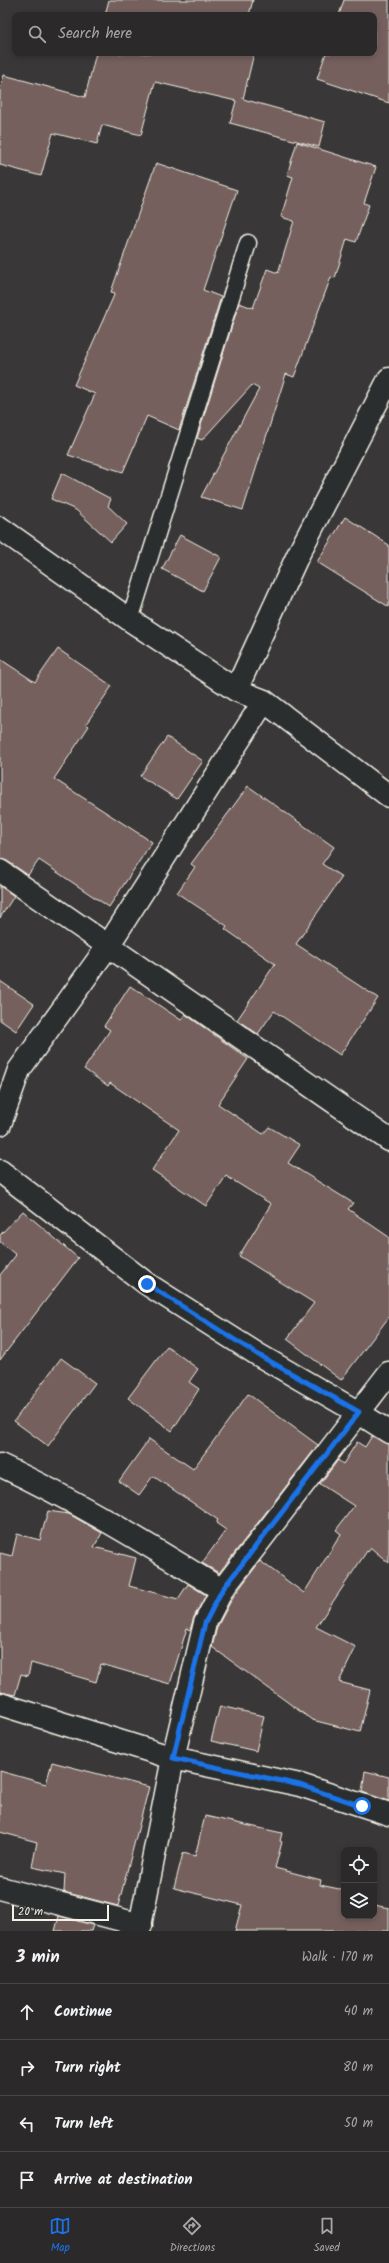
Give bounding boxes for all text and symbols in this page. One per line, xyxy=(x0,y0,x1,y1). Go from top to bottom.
search box xyxy=(12,12,377,56)
text: Search here xyxy=(58,22,132,46)
icon: search xyxy=(26,23,48,45)
route end xyxy=(138,1275,156,1293)
route start xyxy=(353,1797,371,1815)
map controls xyxy=(341,1847,377,1919)
button: locate xyxy=(341,1847,377,1883)
button: layers xyxy=(341,1883,377,1919)
scale bar xyxy=(12,1903,109,1922)
text: 20 m xyxy=(18,1903,43,1921)
text: 3 min xyxy=(16,1944,60,1971)
text: Walk · 170 m xyxy=(302,1947,373,1968)
text: Continue xyxy=(54,2000,112,2024)
icon: ahead xyxy=(16,2001,38,2023)
text: 40 m xyxy=(344,2001,373,2022)
text: Turn right xyxy=(54,2056,121,2080)
icon: right xyxy=(16,2057,38,2079)
text: 80 m xyxy=(343,2057,373,2078)
text: Turn left xyxy=(54,2112,114,2136)
icon: left xyxy=(16,2113,38,2135)
text: 50 m xyxy=(344,2113,373,2134)
text: Arrive at destination xyxy=(54,2168,193,2192)
icon: arrive xyxy=(16,2169,38,2191)
tab: Map xyxy=(49,2215,71,2257)
tab: Directions xyxy=(170,2215,215,2257)
tab: Saved xyxy=(314,2215,340,2257)

